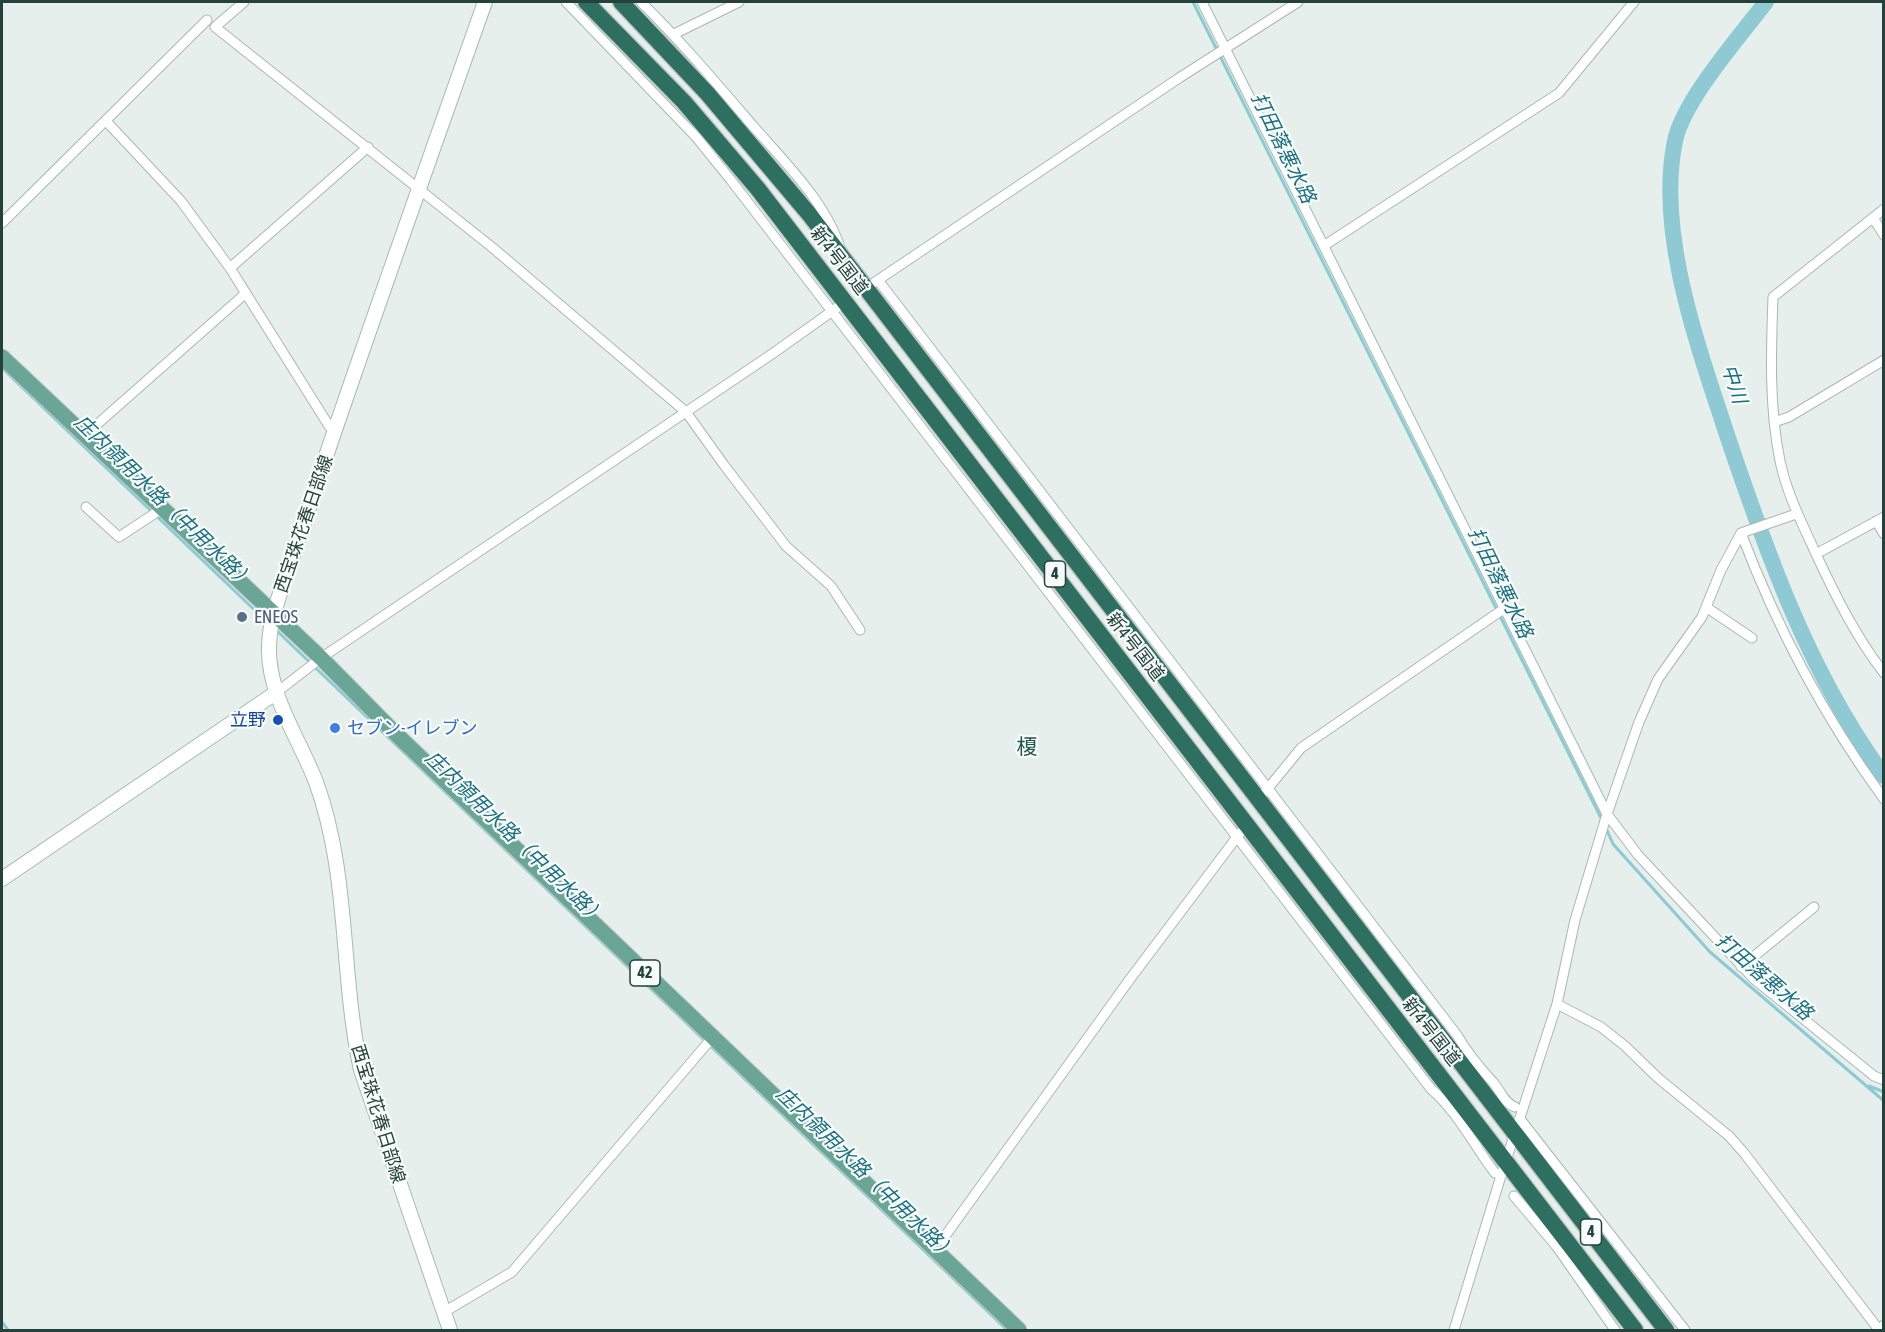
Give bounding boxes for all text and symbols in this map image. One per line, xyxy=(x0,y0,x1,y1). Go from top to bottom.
water label: 打田落悪水路 xyxy=(1246,89,1320,207)
street label: 新4号国道 xyxy=(806,223,872,299)
water label: 中川 xyxy=(1716,361,1752,407)
water label: 庄内領用水路（中用水路） xyxy=(69,410,259,594)
street label: 西宝珠花春日部線 xyxy=(270,452,338,596)
water label: 打田落悪水路 xyxy=(1463,524,1537,642)
road number: 4 xyxy=(1044,561,1066,587)
place label: ENEOS xyxy=(254,606,298,628)
street label: 新4号国道 xyxy=(1102,609,1168,685)
marker: ENEOS xyxy=(235,610,249,624)
place label: 立野 xyxy=(230,709,266,731)
marker: 立野 xyxy=(271,713,285,727)
place label: セブン-イレブン xyxy=(347,717,477,739)
marker: セブン-イレブン xyxy=(328,721,342,735)
district label: 榎 xyxy=(1017,734,1037,760)
water label: 庄内領用水路（中用水路） xyxy=(420,746,610,930)
water label: 打田落悪水路 xyxy=(1711,929,1817,1025)
road number: 42 xyxy=(630,960,660,986)
street label: 新4号国道 xyxy=(1398,994,1464,1070)
street label: 西宝珠花春日部線 xyxy=(347,1042,409,1186)
water label: 庄内領用水路（中用水路） xyxy=(771,1082,961,1266)
road number: 4 xyxy=(1580,1219,1602,1245)

